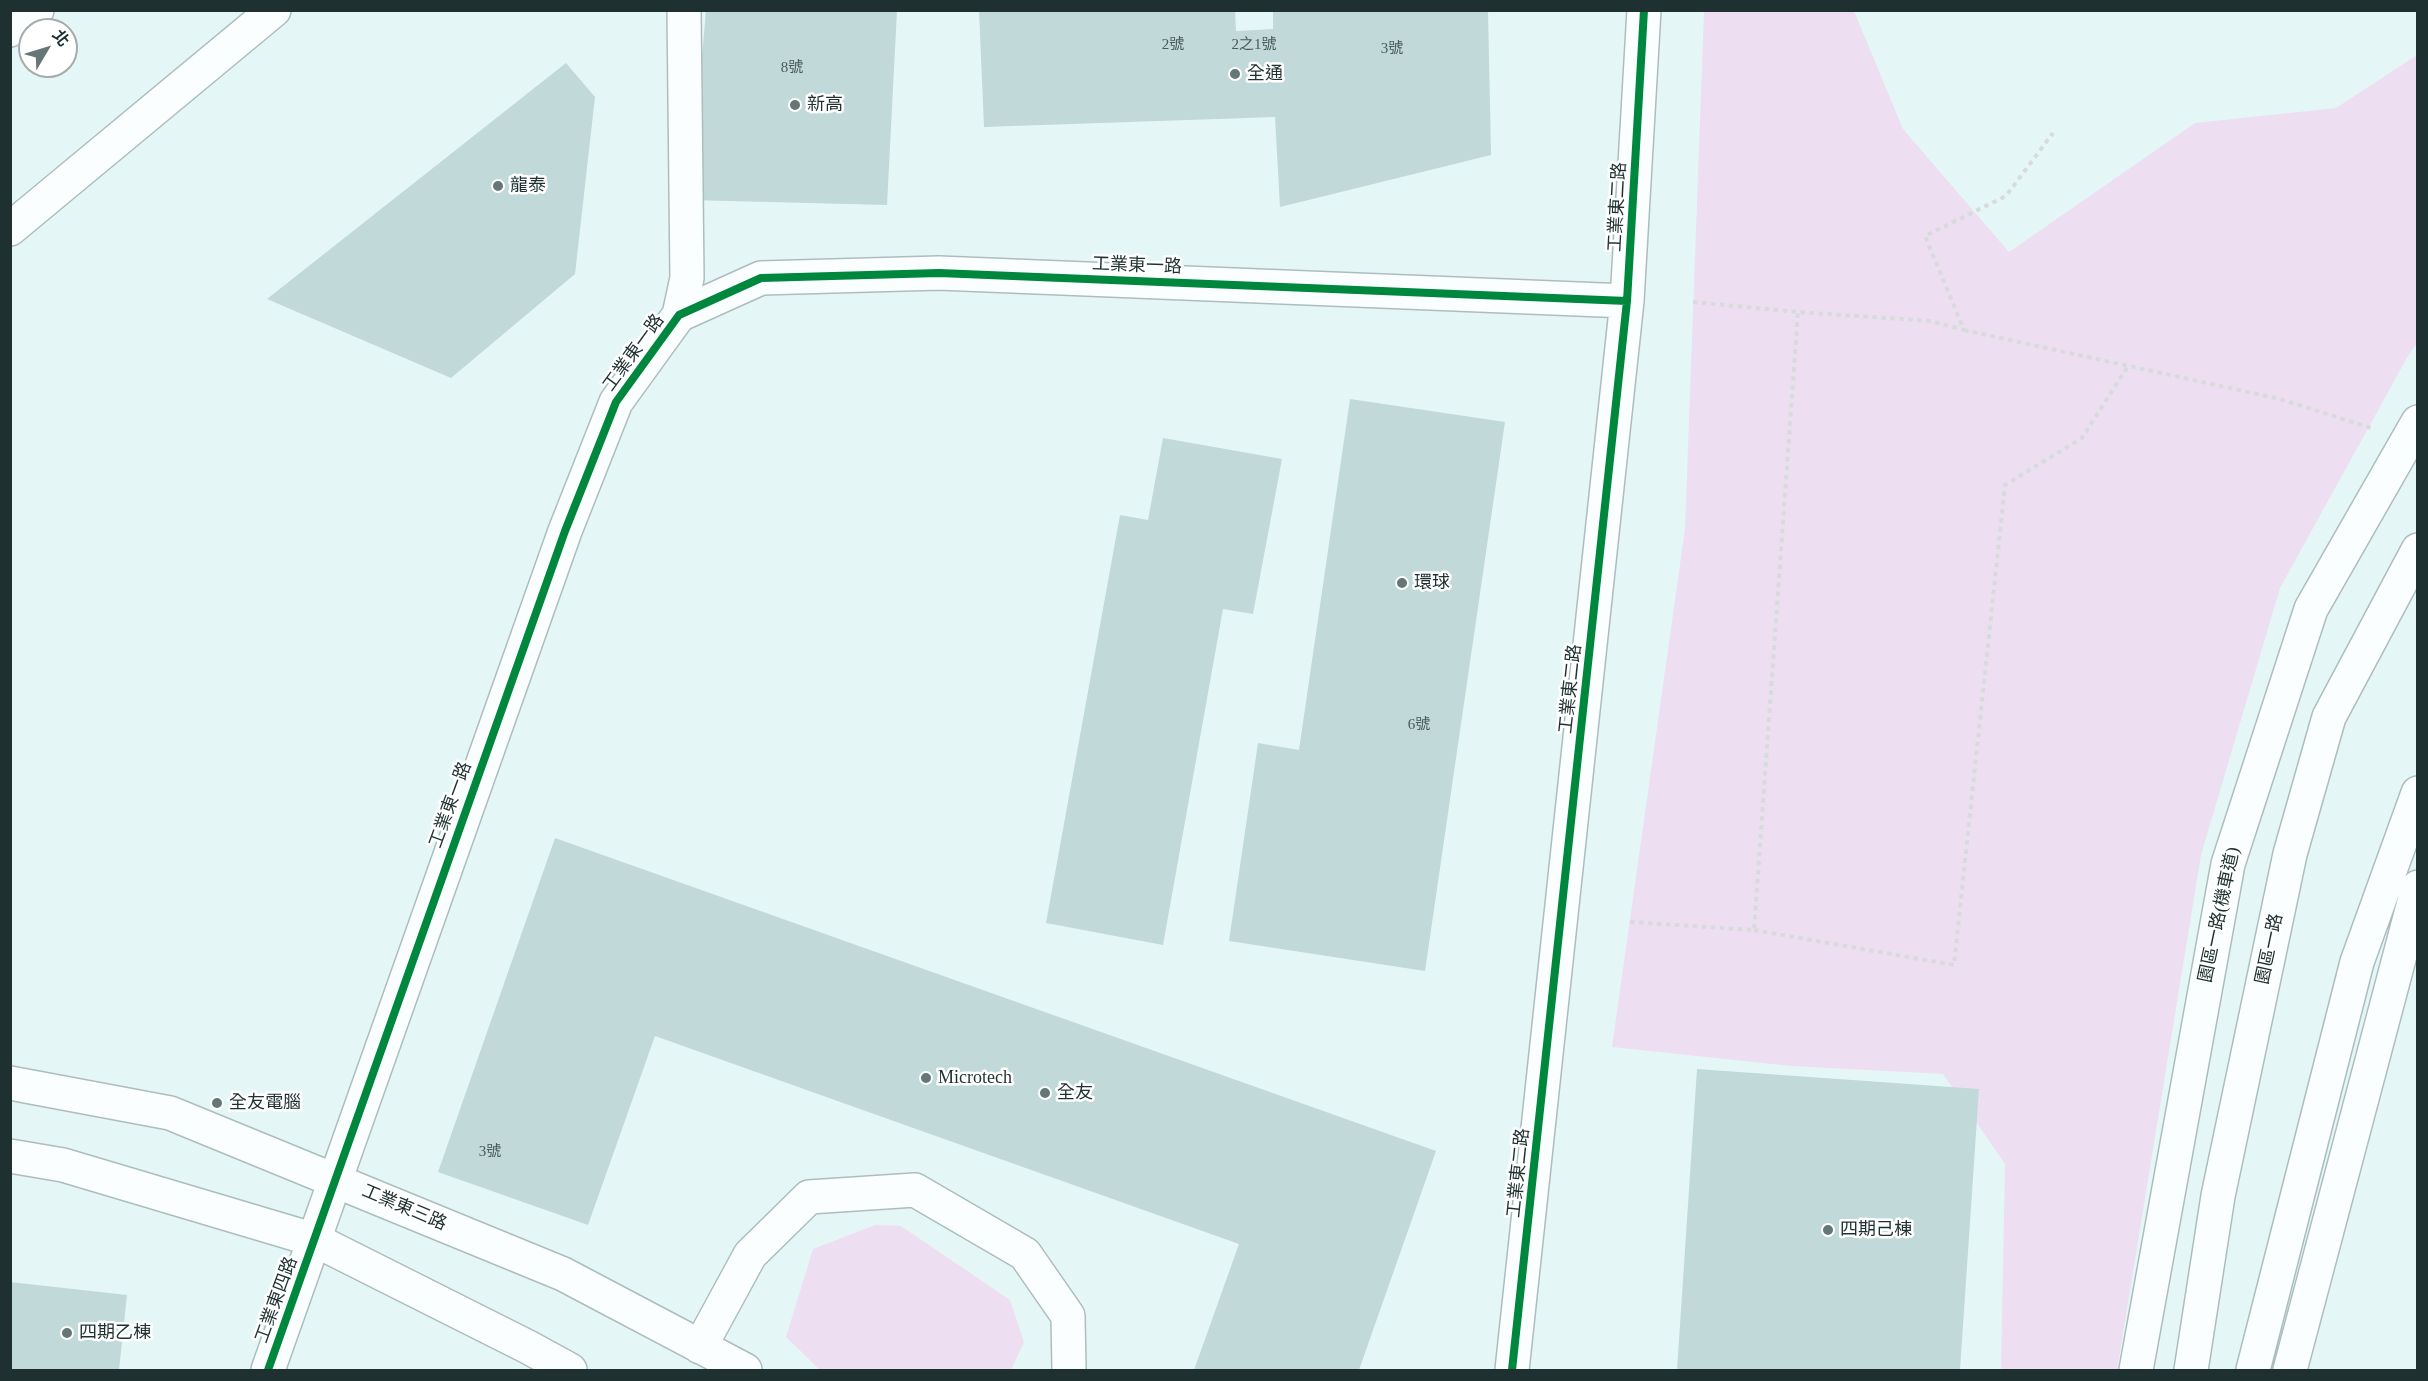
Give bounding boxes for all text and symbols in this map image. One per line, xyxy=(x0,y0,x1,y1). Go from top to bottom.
north arrow xyxy=(18,18,78,78)
text: 北 xyxy=(49,26,73,49)
house number: 2號 xyxy=(1162,36,1184,54)
house number: 2之1號 xyxy=(1232,36,1276,54)
house number: 3號 xyxy=(1381,40,1403,58)
house number: 8號 xyxy=(781,59,803,77)
place label: 全通 xyxy=(1247,63,1283,85)
marker: 全通 xyxy=(1228,67,1242,81)
place label: 新高 xyxy=(807,94,843,116)
marker: 新高 xyxy=(788,98,802,112)
street label: 工業東二路 xyxy=(1605,161,1631,253)
place label: 龍泰 xyxy=(510,175,546,197)
marker: 龍泰 xyxy=(491,179,505,193)
street label: 工業東一路 xyxy=(1092,254,1182,278)
street label: 工業東一路 xyxy=(599,310,669,396)
place label: 環球 xyxy=(1414,572,1450,594)
marker: 環球 xyxy=(1395,576,1409,590)
street label: 工業東二路 xyxy=(1556,643,1586,735)
house number: 6號 xyxy=(1408,716,1430,734)
street label: 工業東一路 xyxy=(425,759,477,851)
street label: 園區一路(機車道) xyxy=(2195,845,2245,985)
street label: 園區一路 xyxy=(2252,912,2288,986)
place label: Microtech xyxy=(938,1067,1012,1089)
marker: Microtech xyxy=(919,1071,933,1085)
place label: 全友 xyxy=(1057,1082,1093,1104)
marker: 全友 xyxy=(1038,1086,1052,1100)
place label: 全友電腦 xyxy=(229,1092,301,1114)
marker: 全友電腦 xyxy=(210,1096,224,1110)
street label: 工業東二路 xyxy=(1504,1127,1534,1219)
house number: 3號 xyxy=(479,1143,501,1161)
street label: 工業東三路 xyxy=(358,1180,450,1236)
place label: 四期己棟 xyxy=(1840,1219,1912,1241)
marker: 四期己棟 xyxy=(1821,1223,1835,1237)
street label: 工業東四路 xyxy=(251,1254,303,1346)
place label: 四期乙棟 xyxy=(79,1322,151,1344)
marker: 四期乙棟 xyxy=(60,1326,74,1340)

